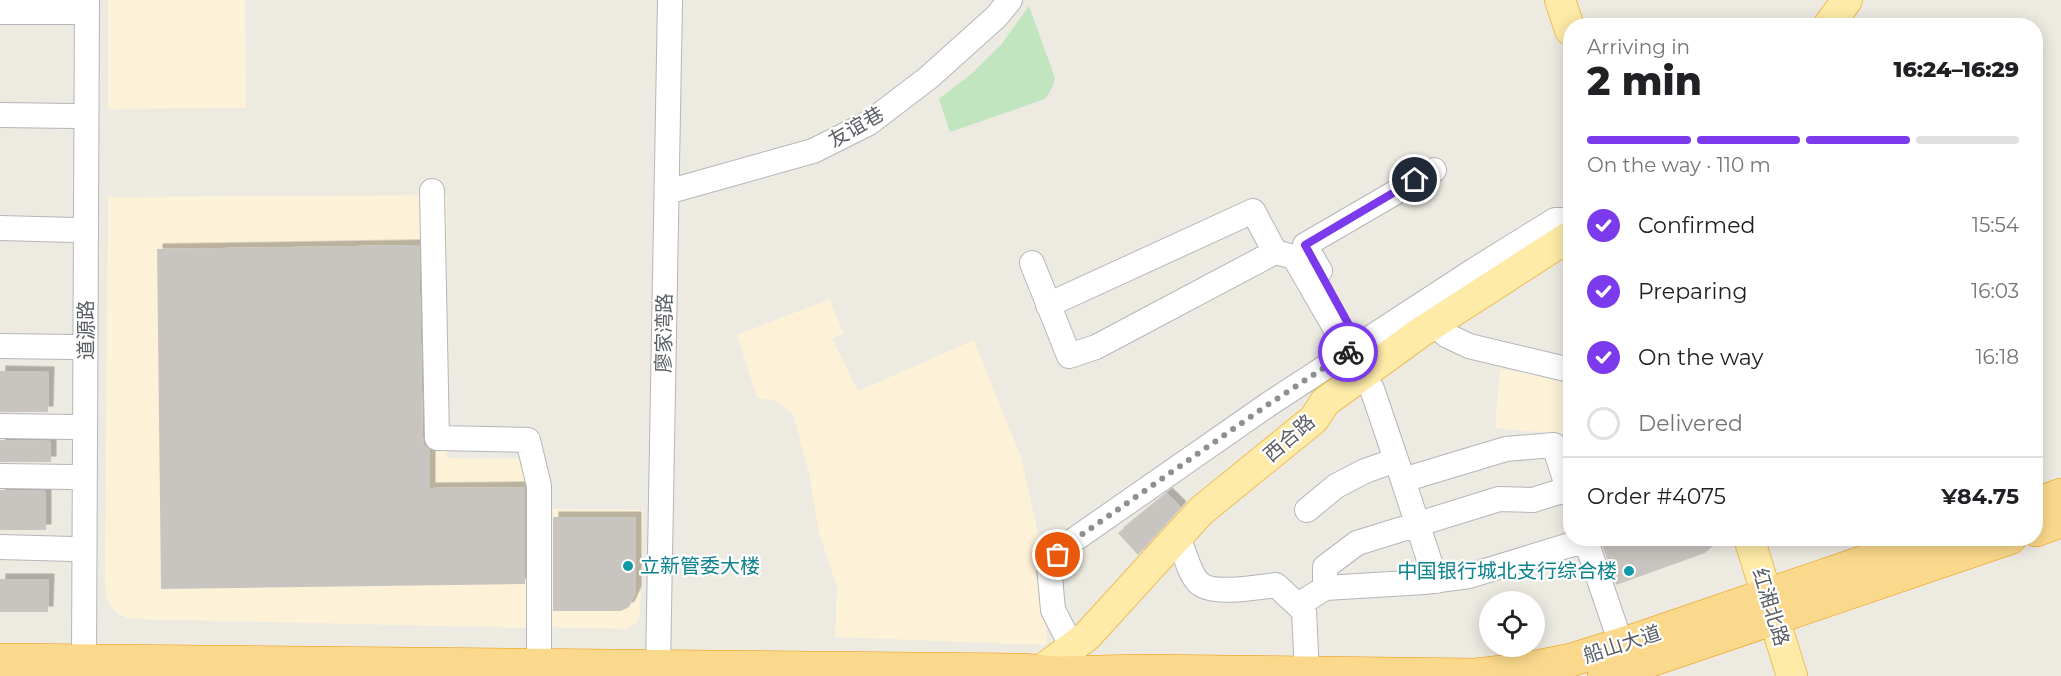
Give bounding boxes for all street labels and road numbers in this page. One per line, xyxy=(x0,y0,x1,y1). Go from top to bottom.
street label: 友谊巷 xyxy=(824,102,888,152)
street label: 廖家湾路 xyxy=(651,293,677,373)
street label: 道源路 xyxy=(74,300,98,360)
street label: 西合路 xyxy=(1258,409,1320,467)
street label: 红湘北路 xyxy=(1748,565,1794,649)
street label: 船山大道 xyxy=(1580,620,1664,668)

